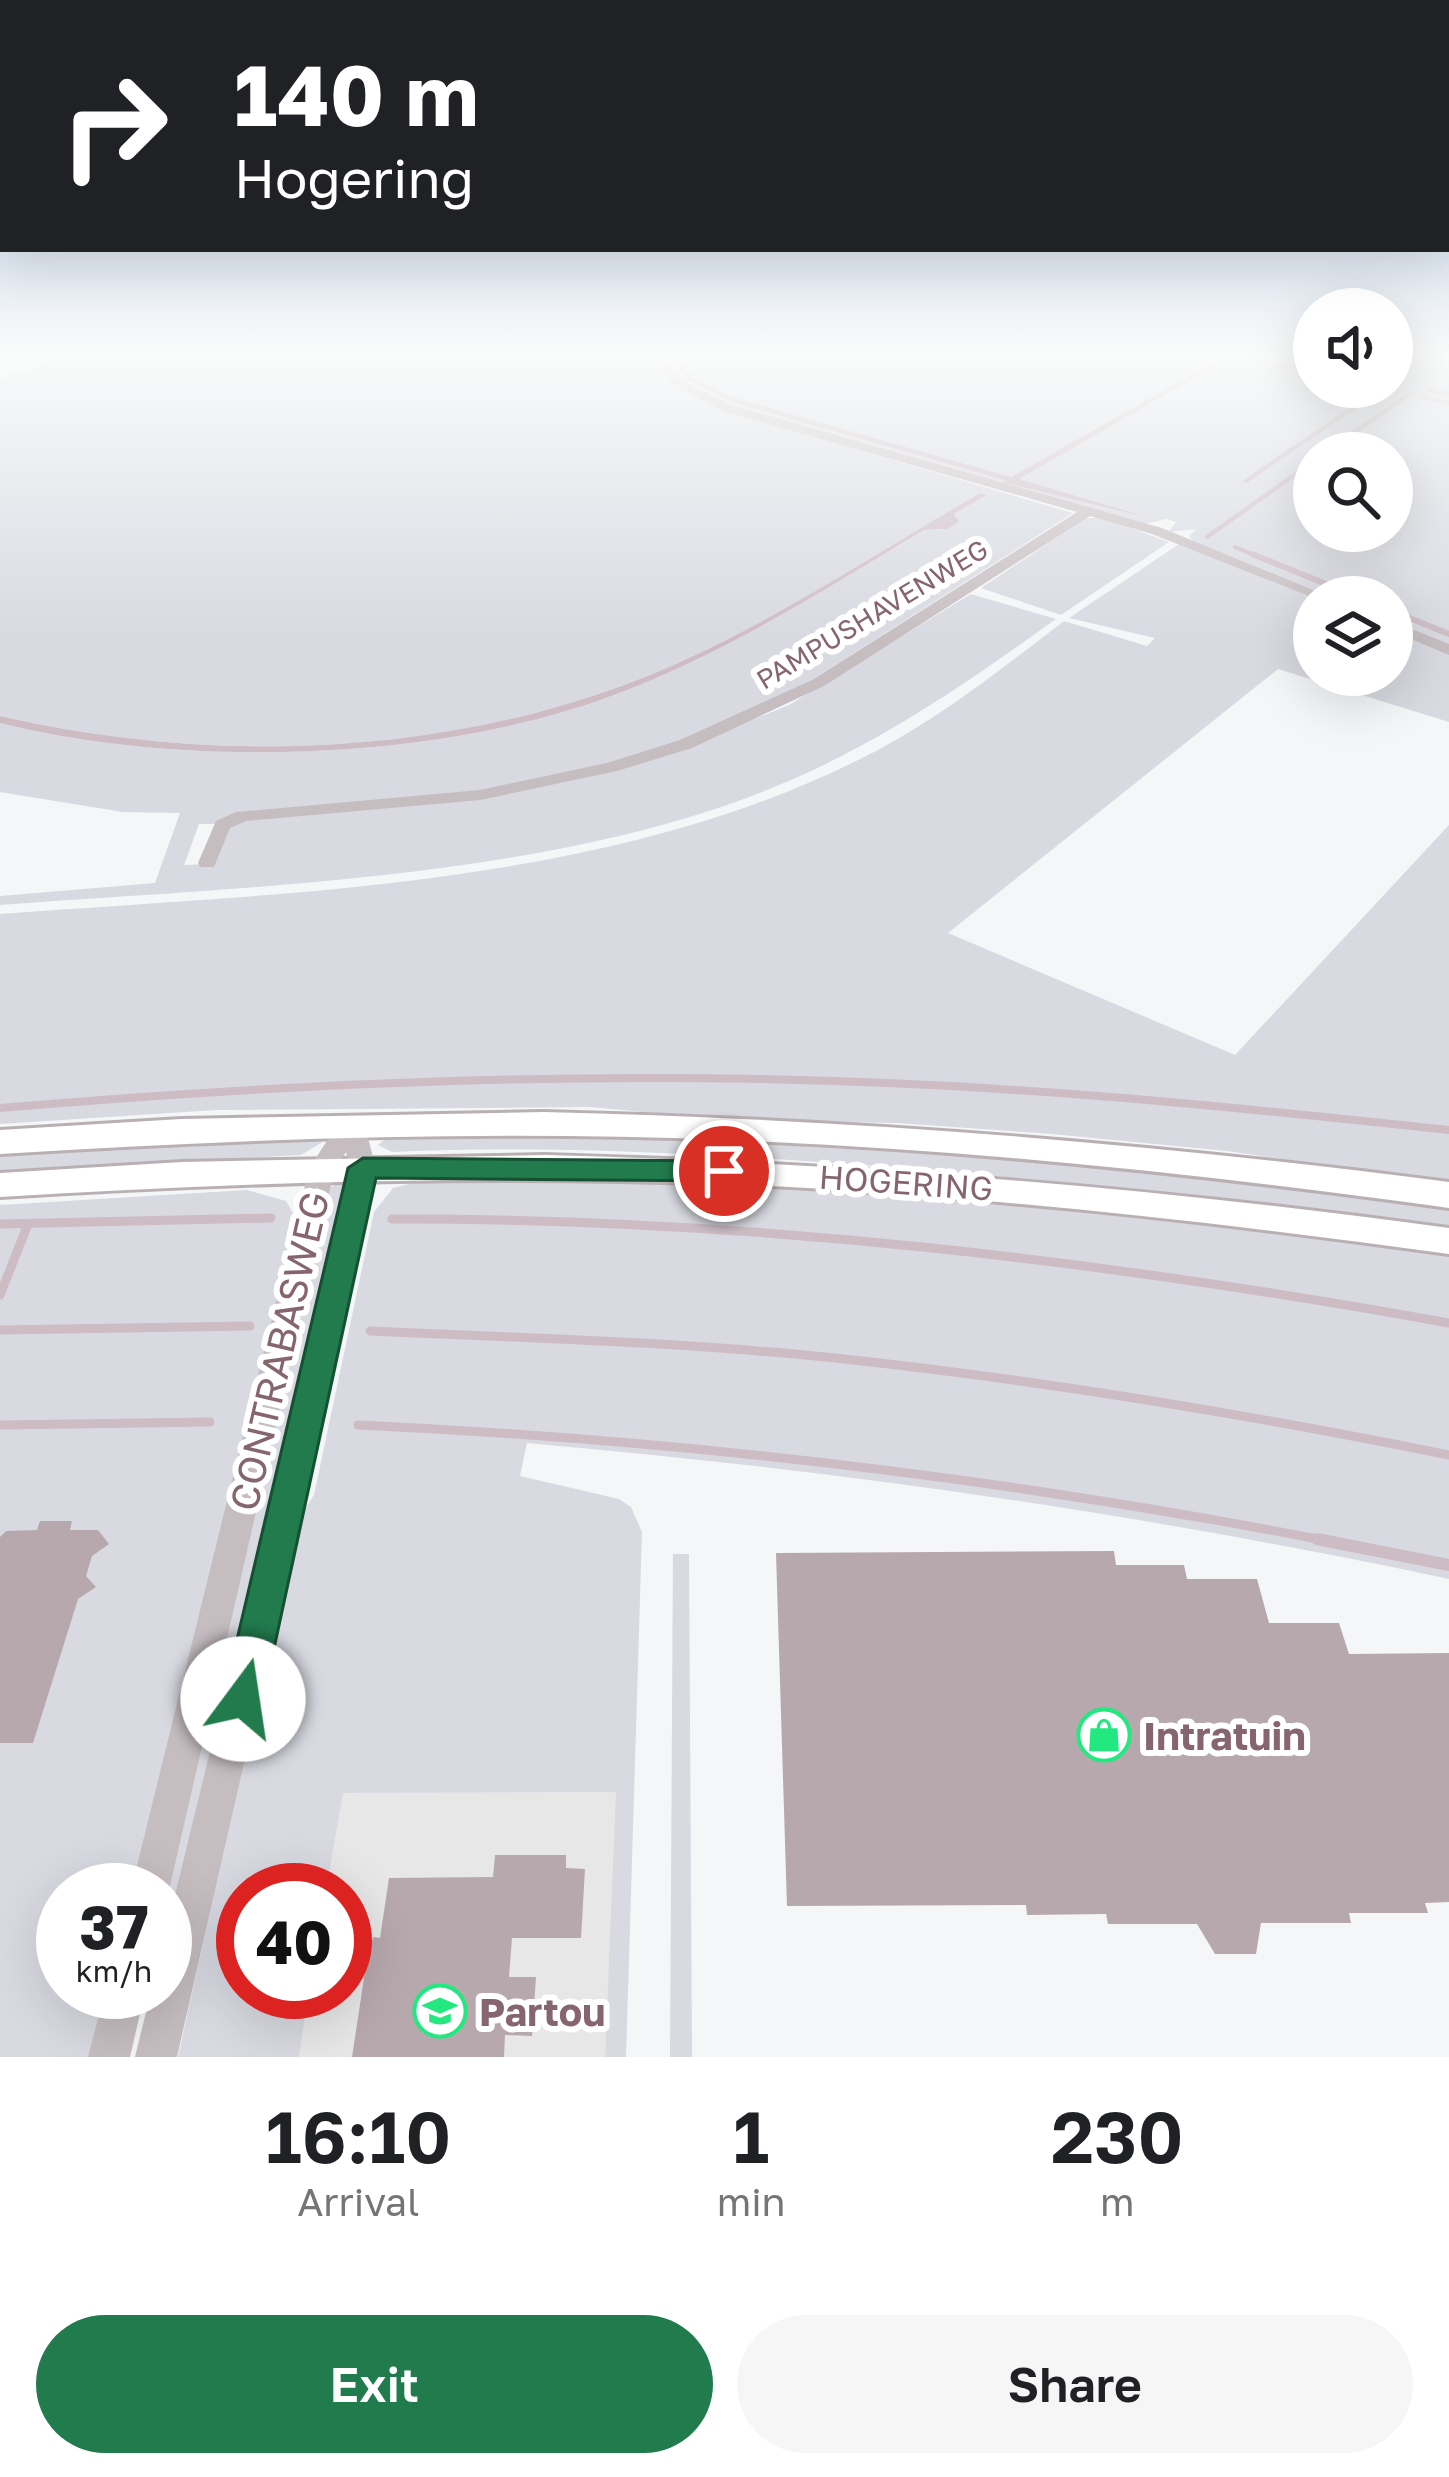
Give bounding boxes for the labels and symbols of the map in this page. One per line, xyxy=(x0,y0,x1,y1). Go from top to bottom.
street label: PAMPUSHAVENWEG xyxy=(751,532,993,696)
pin xyxy=(673,1120,775,1222)
street label: HOGERING xyxy=(818,1156,994,1208)
street label: CONTRABASWEG xyxy=(219,1187,339,1515)
position arrow xyxy=(180,1636,306,1762)
shop icon: Intratuin xyxy=(1076,1707,1132,1763)
place label: Intratuin xyxy=(1143,1712,1306,1759)
speed limit sign: 40 xyxy=(216,1863,372,2019)
school or university icon: Partou xyxy=(412,1983,468,2039)
place label: Partou xyxy=(479,1988,605,2035)

